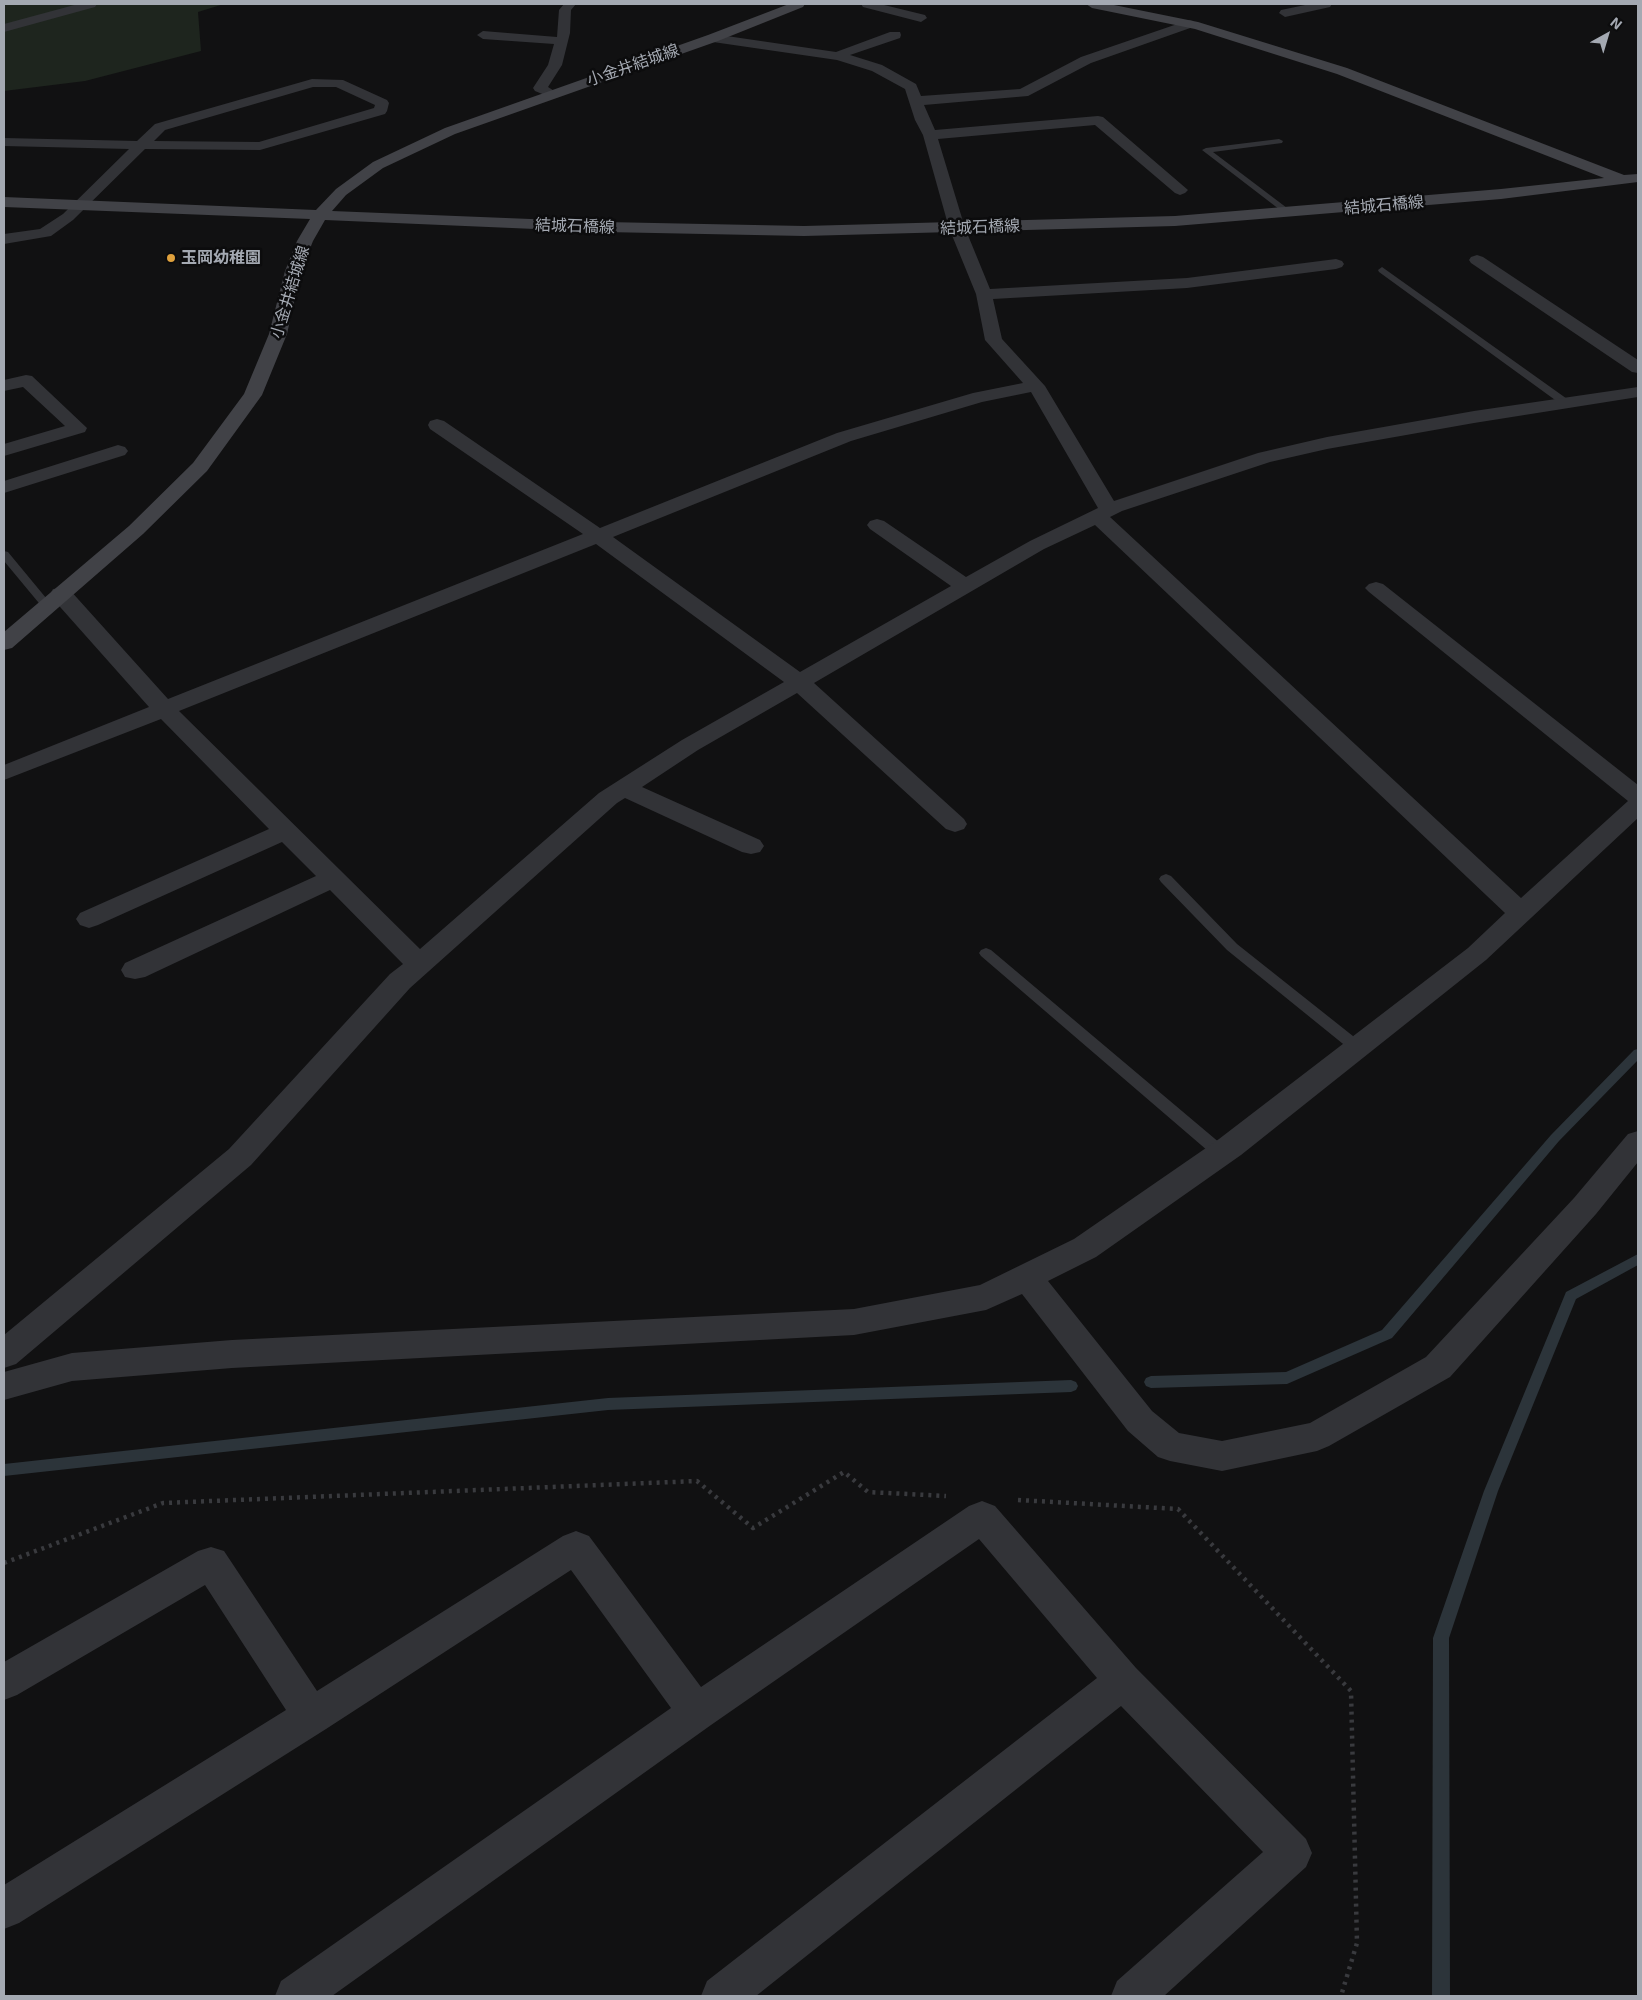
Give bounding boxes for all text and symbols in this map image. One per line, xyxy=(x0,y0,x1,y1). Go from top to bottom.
north arrow xyxy=(1582,10,1632,60)
text: N xyxy=(1607,13,1626,33)
street label: 小金井結城線 xyxy=(584,40,682,90)
street label: 結城石橋線 xyxy=(1343,192,1425,218)
street label: 結城石橋線 xyxy=(535,215,615,237)
street label: 結城石橋線 xyxy=(940,216,1020,238)
street label: 小金井結城線 xyxy=(267,243,313,341)
place label: 玉岡幼稚園 xyxy=(181,248,261,268)
marker: 玉岡幼稚園 xyxy=(165,252,177,264)

